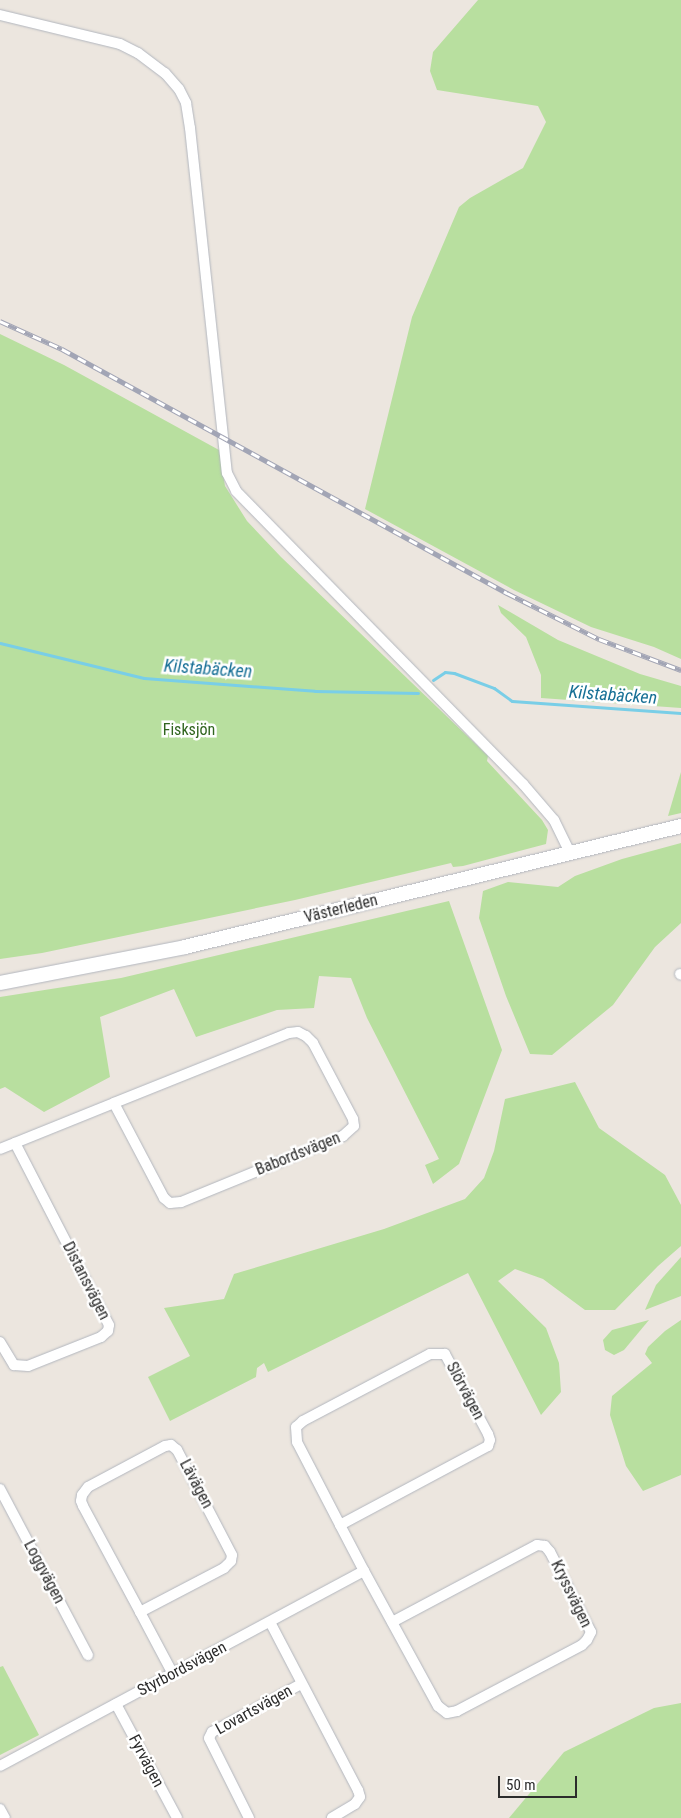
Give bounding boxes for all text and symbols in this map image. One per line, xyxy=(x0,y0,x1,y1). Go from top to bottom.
water label: Kilstabäcken xyxy=(163,655,253,683)
water label: Kilstabäcken xyxy=(568,681,658,709)
park label: Fisksjön xyxy=(163,720,215,740)
street label: Västerleden xyxy=(302,891,380,927)
street label: Babordsvägen xyxy=(253,1128,343,1180)
street label: Distansvägen xyxy=(58,1239,114,1323)
street label: Slörvägen xyxy=(442,1359,488,1423)
street label: Lävägen xyxy=(175,1456,217,1512)
street label: Loggvägen xyxy=(19,1537,69,1607)
street label: Kryssvägen xyxy=(546,1557,596,1631)
street label: Styrbordsvägen xyxy=(134,1638,230,1700)
street label: Lovartsvägen xyxy=(212,1681,296,1739)
street label: Fyrvägen xyxy=(124,1731,168,1791)
scale bar xyxy=(501,1766,580,1798)
text: 50 m xyxy=(506,1776,536,1794)

